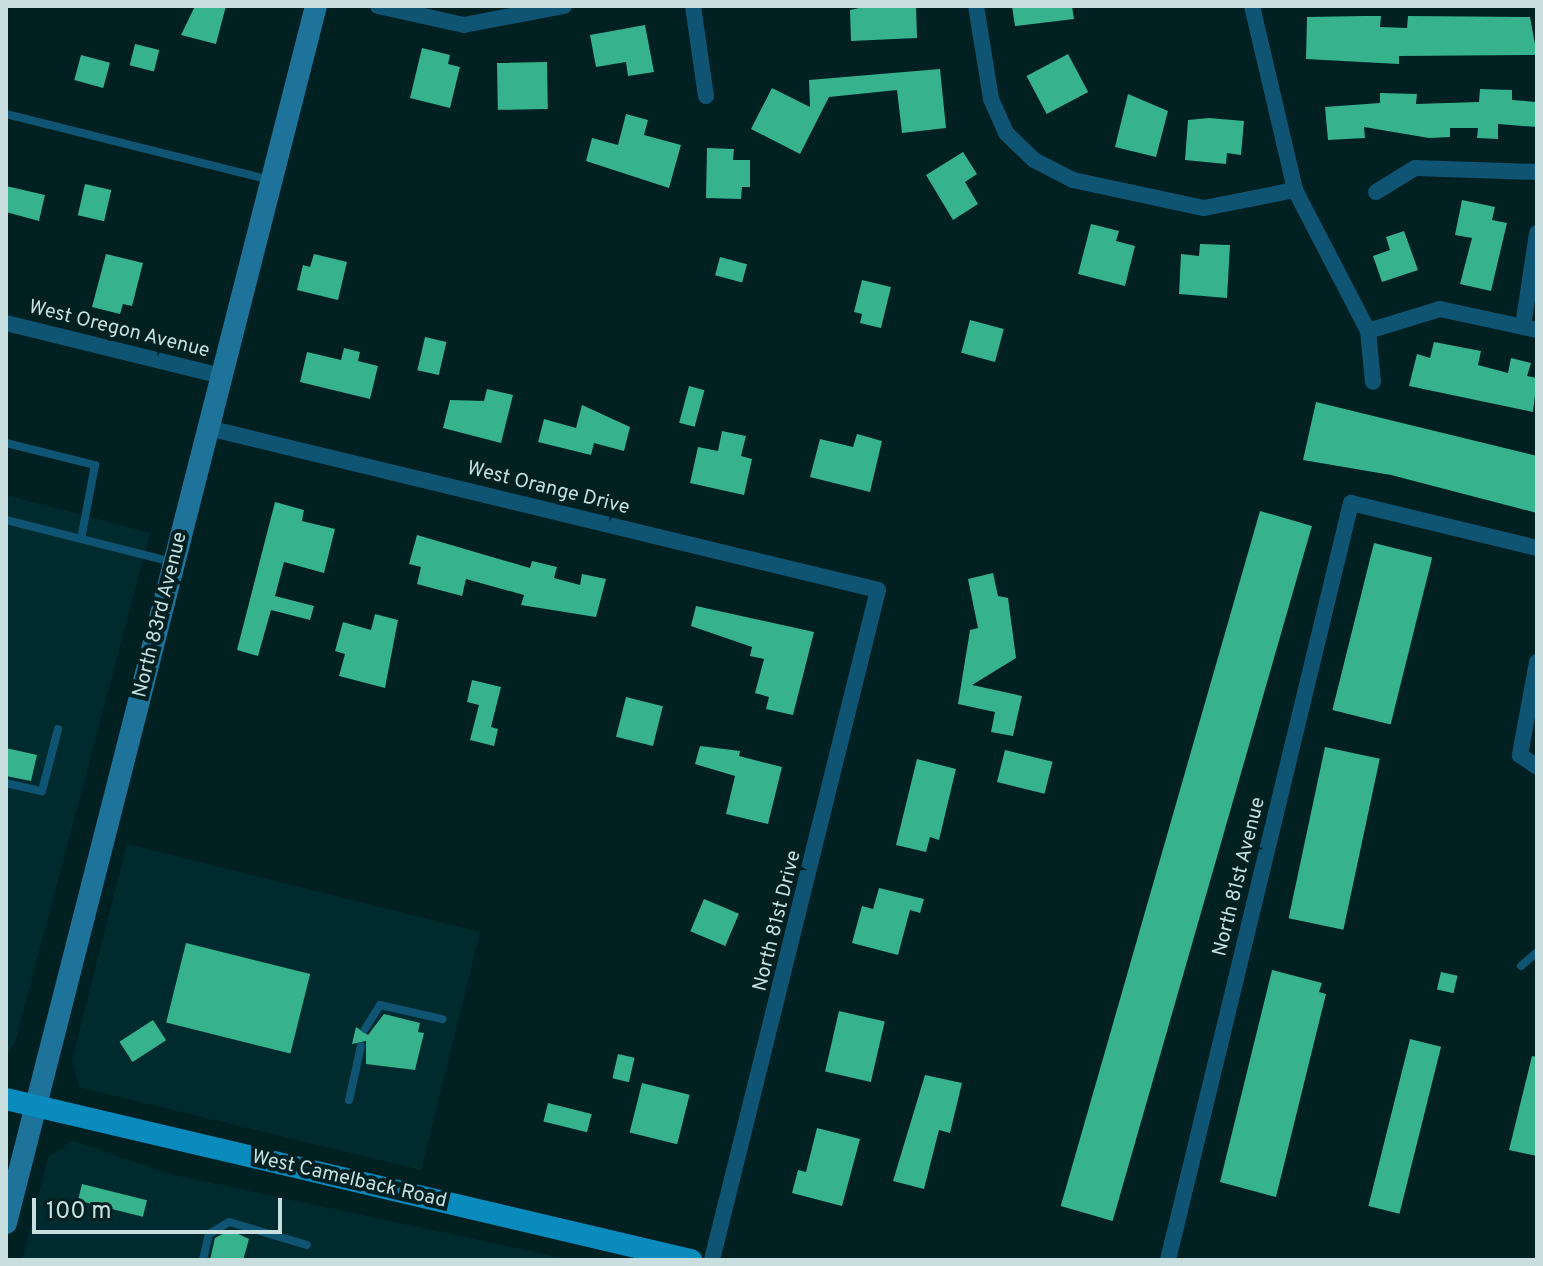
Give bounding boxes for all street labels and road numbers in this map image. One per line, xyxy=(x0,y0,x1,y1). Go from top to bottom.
street label: West Oregon Avenue xyxy=(26,296,212,364)
street label: West Orange Drive xyxy=(464,457,632,521)
street label: North 83rd Avenue xyxy=(129,529,193,701)
street label: North 81st Avenue xyxy=(1209,795,1271,959)
street label: North 81st Drive xyxy=(749,848,807,994)
street label: West Camelback Road xyxy=(249,1146,449,1214)

